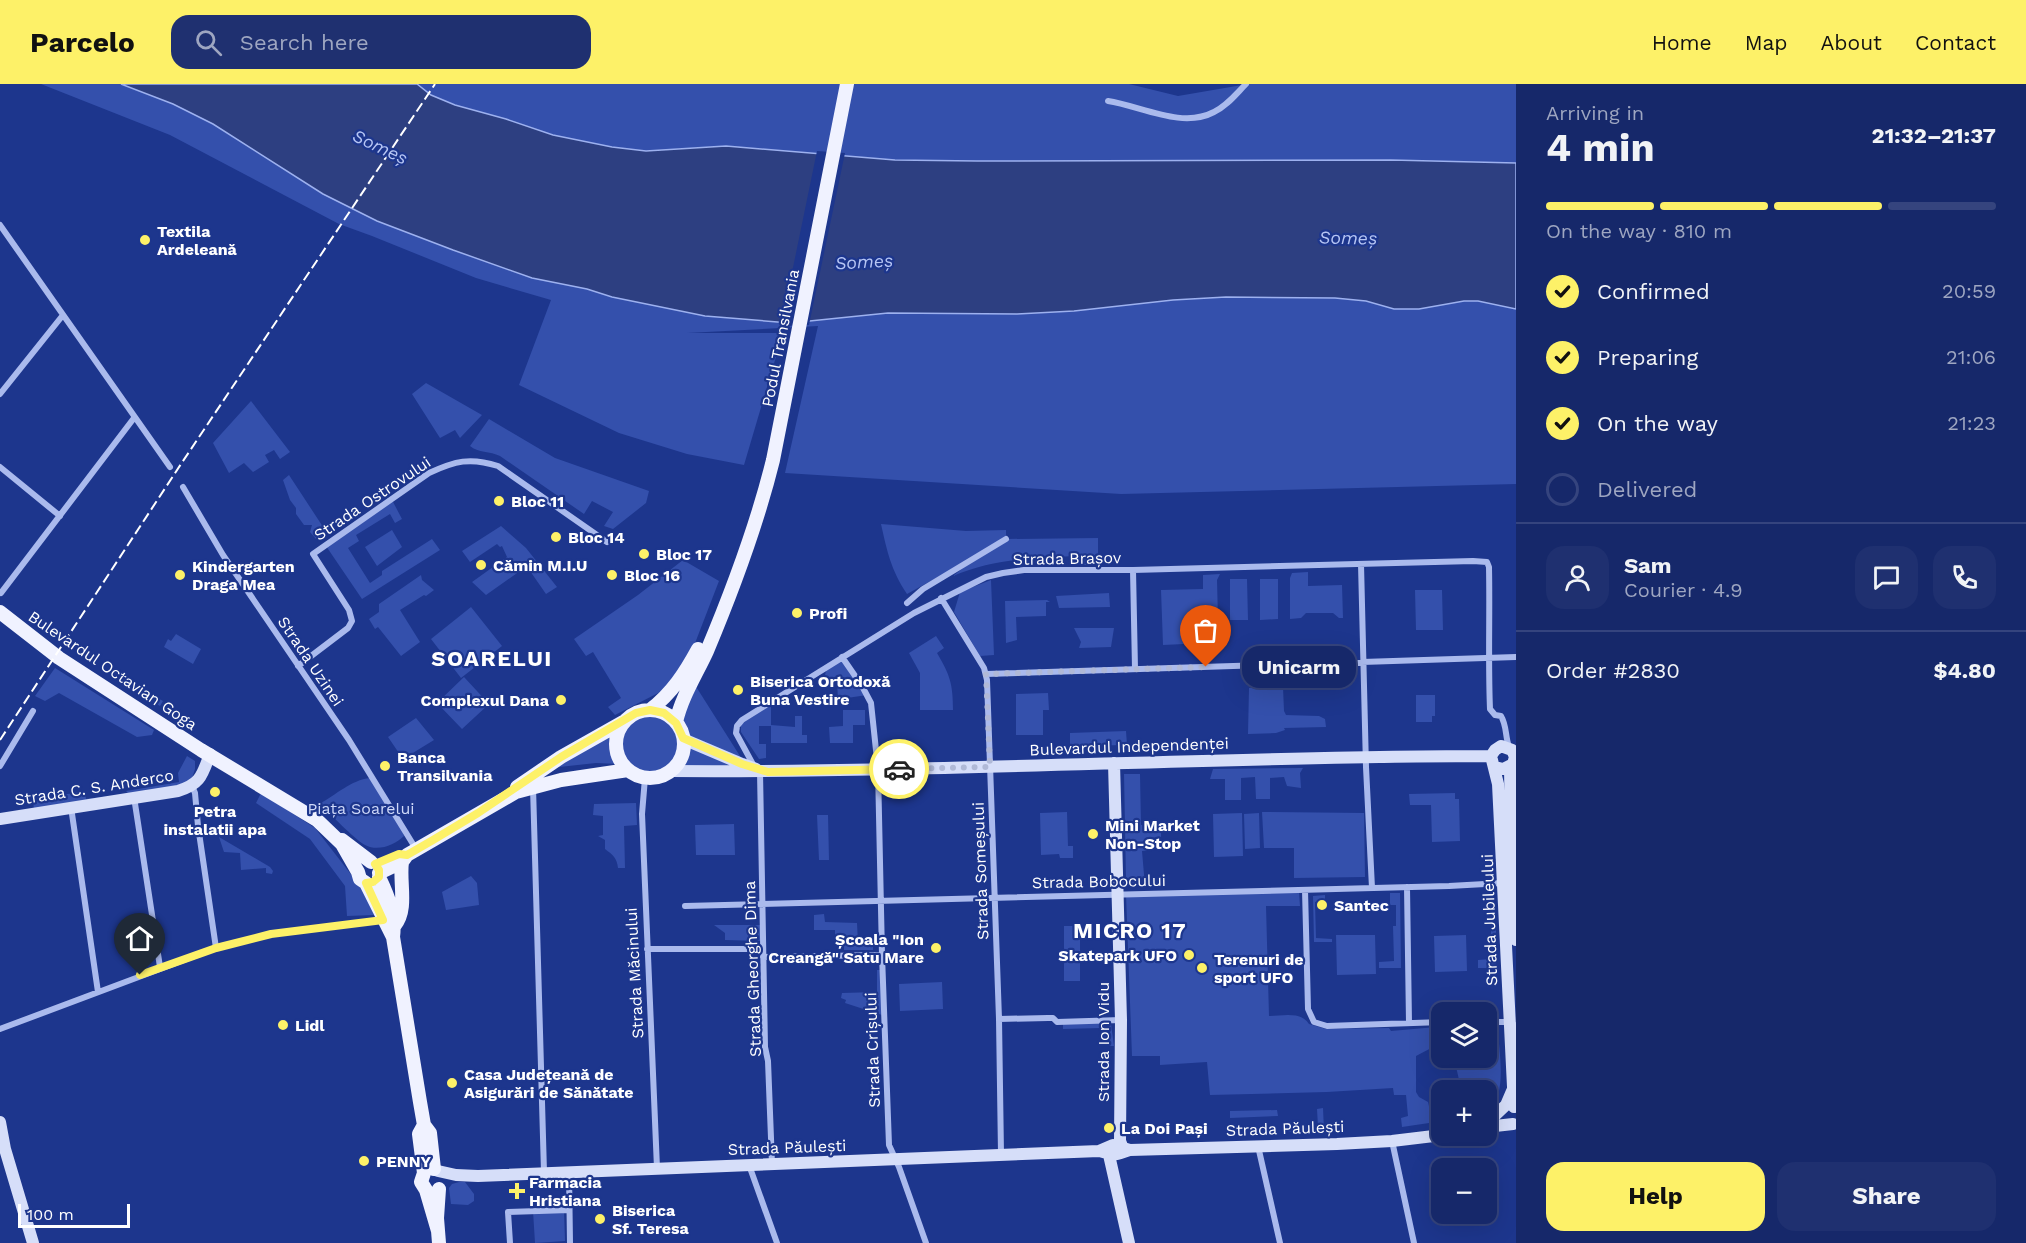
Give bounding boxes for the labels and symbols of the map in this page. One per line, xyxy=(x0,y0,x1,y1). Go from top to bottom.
water label: Someș xyxy=(349,125,411,168)
place label: Textila Ardeleană xyxy=(157,222,238,259)
water label: Someș xyxy=(1319,226,1377,249)
marker: Textila Ardeleană xyxy=(138,233,152,247)
water label: Someș xyxy=(834,249,894,274)
street label: Podul Transilvania xyxy=(758,268,803,409)
street label: Strada Ostrovului xyxy=(310,452,434,545)
place label: Bloc 11 xyxy=(511,492,564,511)
marker: Bloc 11 xyxy=(492,494,506,508)
place label: Bloc 14 xyxy=(568,528,625,547)
marker: Bloc 14 xyxy=(549,530,563,544)
place label: Bloc 17 xyxy=(656,545,712,564)
marker: Bloc 17 xyxy=(637,547,651,561)
street label: Strada Brașov xyxy=(1013,548,1122,569)
place label: Cămin M.I.U xyxy=(493,556,587,575)
place label: Kindergarten Draga Mea xyxy=(192,557,295,594)
marker: Cămin M.I.U xyxy=(474,558,488,572)
place label: Bloc 16 xyxy=(624,566,680,585)
marker: Kindergarten Draga Mea xyxy=(173,568,187,582)
marker: Bloc 16 xyxy=(605,568,619,582)
place label: Profi xyxy=(809,604,847,623)
pin xyxy=(1180,605,1231,667)
marker: Profi xyxy=(790,606,804,620)
street label: Bulevardul Octavian Goga xyxy=(25,607,201,734)
street label: Strada Uzinei xyxy=(274,613,348,710)
district label: SOARELUI xyxy=(431,646,553,671)
callout: Unicarm xyxy=(1242,646,1356,688)
place label: Biserica Ortodoxă Buna Vestire xyxy=(750,672,891,709)
marker: Biserica Ortodoxă Buna Vestire xyxy=(731,683,745,697)
place label: Complexul Dana xyxy=(421,691,550,710)
marker: Complexul Dana xyxy=(554,693,568,707)
street label: Bulevardul Independenței xyxy=(1029,734,1229,759)
courier xyxy=(869,739,929,799)
place label: Banca Transilvania xyxy=(397,748,493,785)
marker: Banca Transilvania xyxy=(378,759,392,773)
street label: Strada C. S. Anderco xyxy=(13,766,175,809)
marker: Petra instalatii apa xyxy=(208,785,222,799)
park label: Piața Soarelui xyxy=(307,799,415,818)
place label: Petra instalatii apa xyxy=(163,802,267,839)
street label: Strada Someșului xyxy=(969,802,992,940)
place label: Mini Market Non-Stop xyxy=(1105,816,1200,853)
marker: Mini Market Non-Stop xyxy=(1086,827,1100,841)
street label: Strada Jubileului xyxy=(1478,854,1501,986)
street label: Strada Bobocului xyxy=(1032,871,1166,892)
street label: Strada Gheorghe Dima xyxy=(740,881,765,1057)
place label: Santec xyxy=(1334,896,1389,915)
marker: Santec xyxy=(1315,898,1329,912)
street label: Strada Măcinului xyxy=(622,907,647,1039)
pin xyxy=(114,913,165,975)
district label: MICRO 17 xyxy=(1073,918,1187,943)
place label: Școala "Ion Creangă" Satu Mare xyxy=(768,930,924,967)
marker: Școala "Ion Creangă" Satu Mare xyxy=(929,941,943,955)
place label: Skatepark UFO xyxy=(1058,946,1177,965)
marker: Skatepark UFO xyxy=(1182,948,1196,962)
place label: Terenuri de sport UFO xyxy=(1214,950,1304,987)
marker: Terenuri de sport UFO xyxy=(1195,961,1209,975)
street label: Strada Ion Vidu xyxy=(1094,982,1113,1102)
street label: Strada Crișului xyxy=(861,992,884,1108)
place label: Lidl xyxy=(295,1016,325,1035)
marker: Lidl xyxy=(276,1018,290,1032)
place label: Casa Județeană de Asigurări de Sănătate xyxy=(464,1065,634,1102)
marker: Casa Județeană de Asigurări de Sănătate xyxy=(445,1076,459,1090)
street label: Strada Păulești xyxy=(1225,1117,1345,1140)
place label: La Doi Pași xyxy=(1121,1119,1208,1138)
marker: La Doi Pași xyxy=(1102,1121,1116,1135)
street label: Strada Păulești xyxy=(727,1136,847,1159)
place label: PENNY xyxy=(376,1152,431,1171)
marker: PENNY xyxy=(357,1154,371,1168)
place label: Farmacia Hristiana xyxy=(529,1173,602,1210)
marker: Farmacia Hristiana xyxy=(510,1184,524,1198)
scale bar xyxy=(18,1201,130,1228)
place label: Biserica Sf. Teresa xyxy=(612,1201,690,1238)
marker: Biserica Sf. Teresa xyxy=(593,1212,607,1226)

